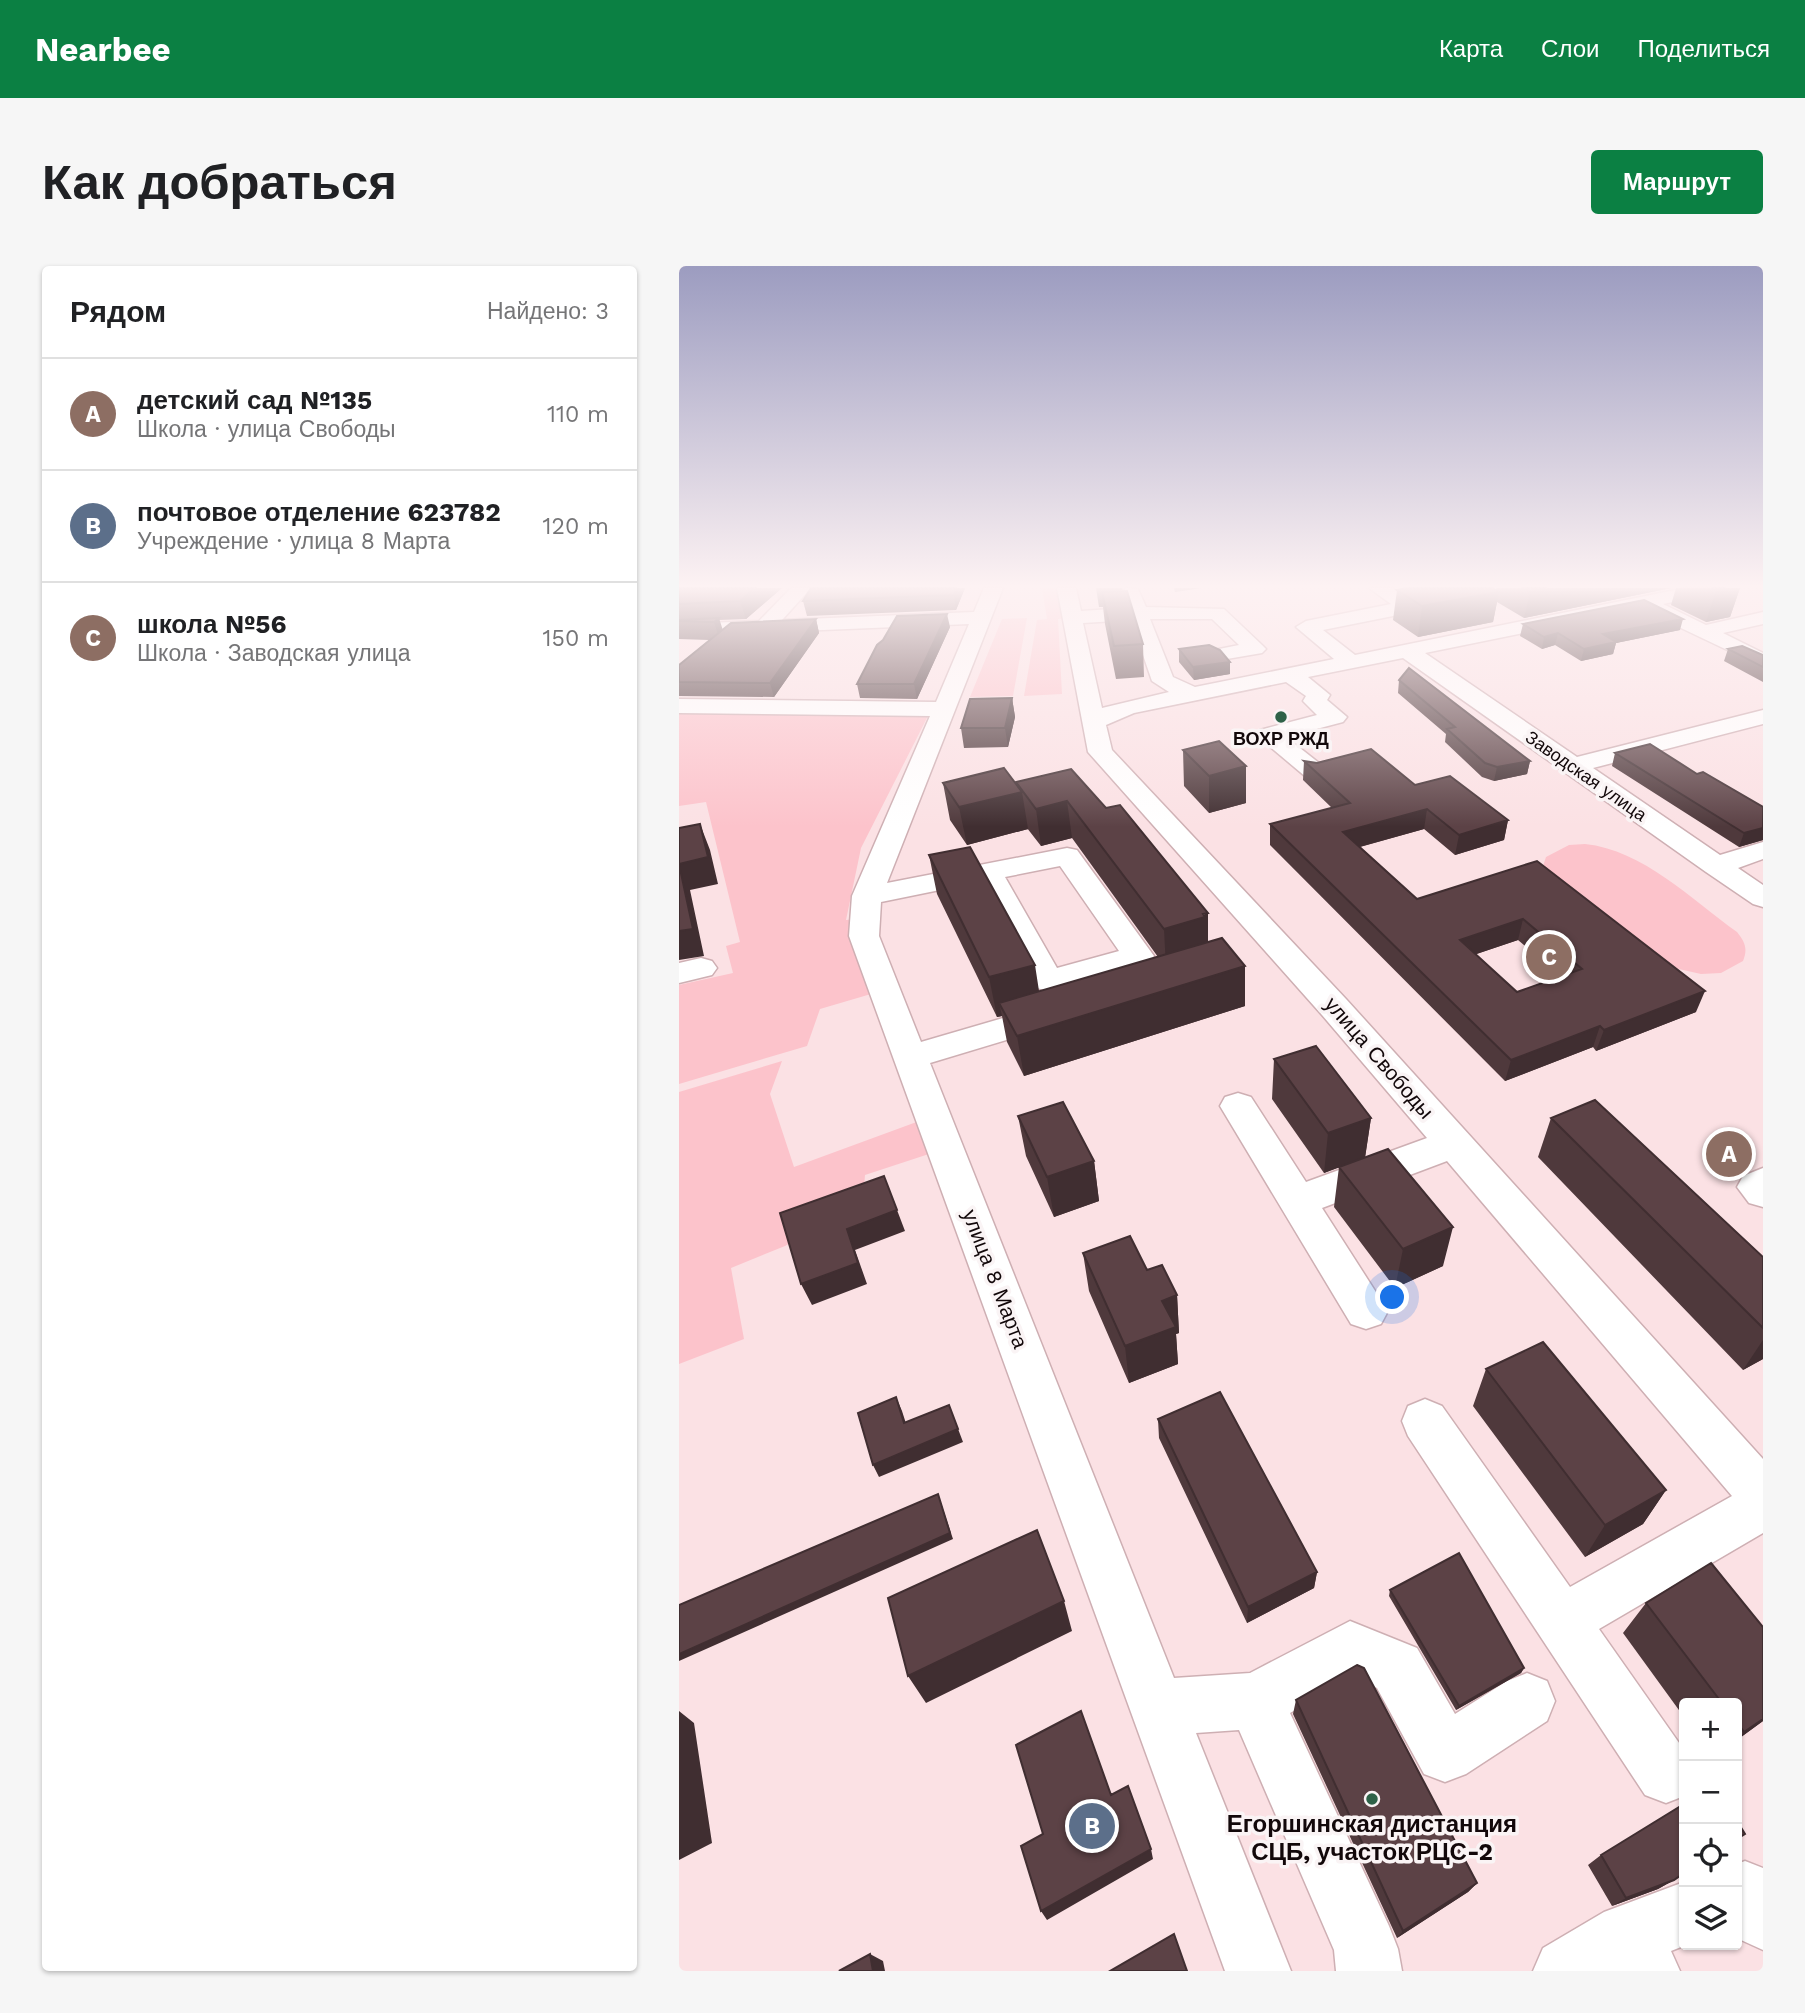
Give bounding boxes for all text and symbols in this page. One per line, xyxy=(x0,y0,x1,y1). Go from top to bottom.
text: Nearbee xyxy=(35,30,171,69)
text: Карта xyxy=(1439,35,1503,63)
text: Слои xyxy=(1541,35,1599,63)
text: Поделиться xyxy=(1637,35,1770,63)
button: Маршрут xyxy=(1591,150,1763,214)
text: Как добраться xyxy=(42,153,397,211)
text: Рядом xyxy=(70,294,166,329)
text: Найдено: 3 xyxy=(487,298,609,325)
text: детский сад №135 xyxy=(137,385,372,415)
text: A xyxy=(85,401,101,428)
text: 110 m xyxy=(547,401,609,428)
text: Школа · улица Свободы xyxy=(137,416,396,443)
text: почтовое отделение 623782 xyxy=(137,497,501,527)
text: B xyxy=(85,513,101,540)
text: 120 m xyxy=(543,513,609,540)
text: Учреждение · улица 8 Марта xyxy=(137,528,450,555)
text: школа №56 xyxy=(137,609,286,639)
text: C xyxy=(85,625,101,652)
text: 150 m xyxy=(543,625,609,652)
text: Школа · Заводская улица xyxy=(137,640,411,667)
marker: ВОХР РЖД xyxy=(1273,709,1289,725)
street label: Заводская улица xyxy=(1522,726,1652,826)
place label: ВОХР РЖД xyxy=(1233,728,1329,749)
pin: C xyxy=(1526,931,1572,983)
street label: улица Свободы xyxy=(1320,992,1439,1124)
pin: A xyxy=(1706,1128,1752,1180)
street label: улица 8 Марта xyxy=(958,1206,1034,1352)
your location xyxy=(1375,1280,1409,1314)
map controls xyxy=(1679,1698,1742,1950)
button: + xyxy=(1679,1698,1742,1761)
button: − xyxy=(1679,1761,1742,1824)
marker: Егоршинская дистанция СЦБ, участок РЦС-2 xyxy=(1364,1791,1380,1807)
pin: B xyxy=(1069,1800,1115,1852)
place label: Егоршинская дистанция СЦБ, участок РЦС-2 xyxy=(1227,1810,1517,1866)
button: locate xyxy=(1679,1824,1742,1887)
button: layers xyxy=(1679,1887,1742,1950)

